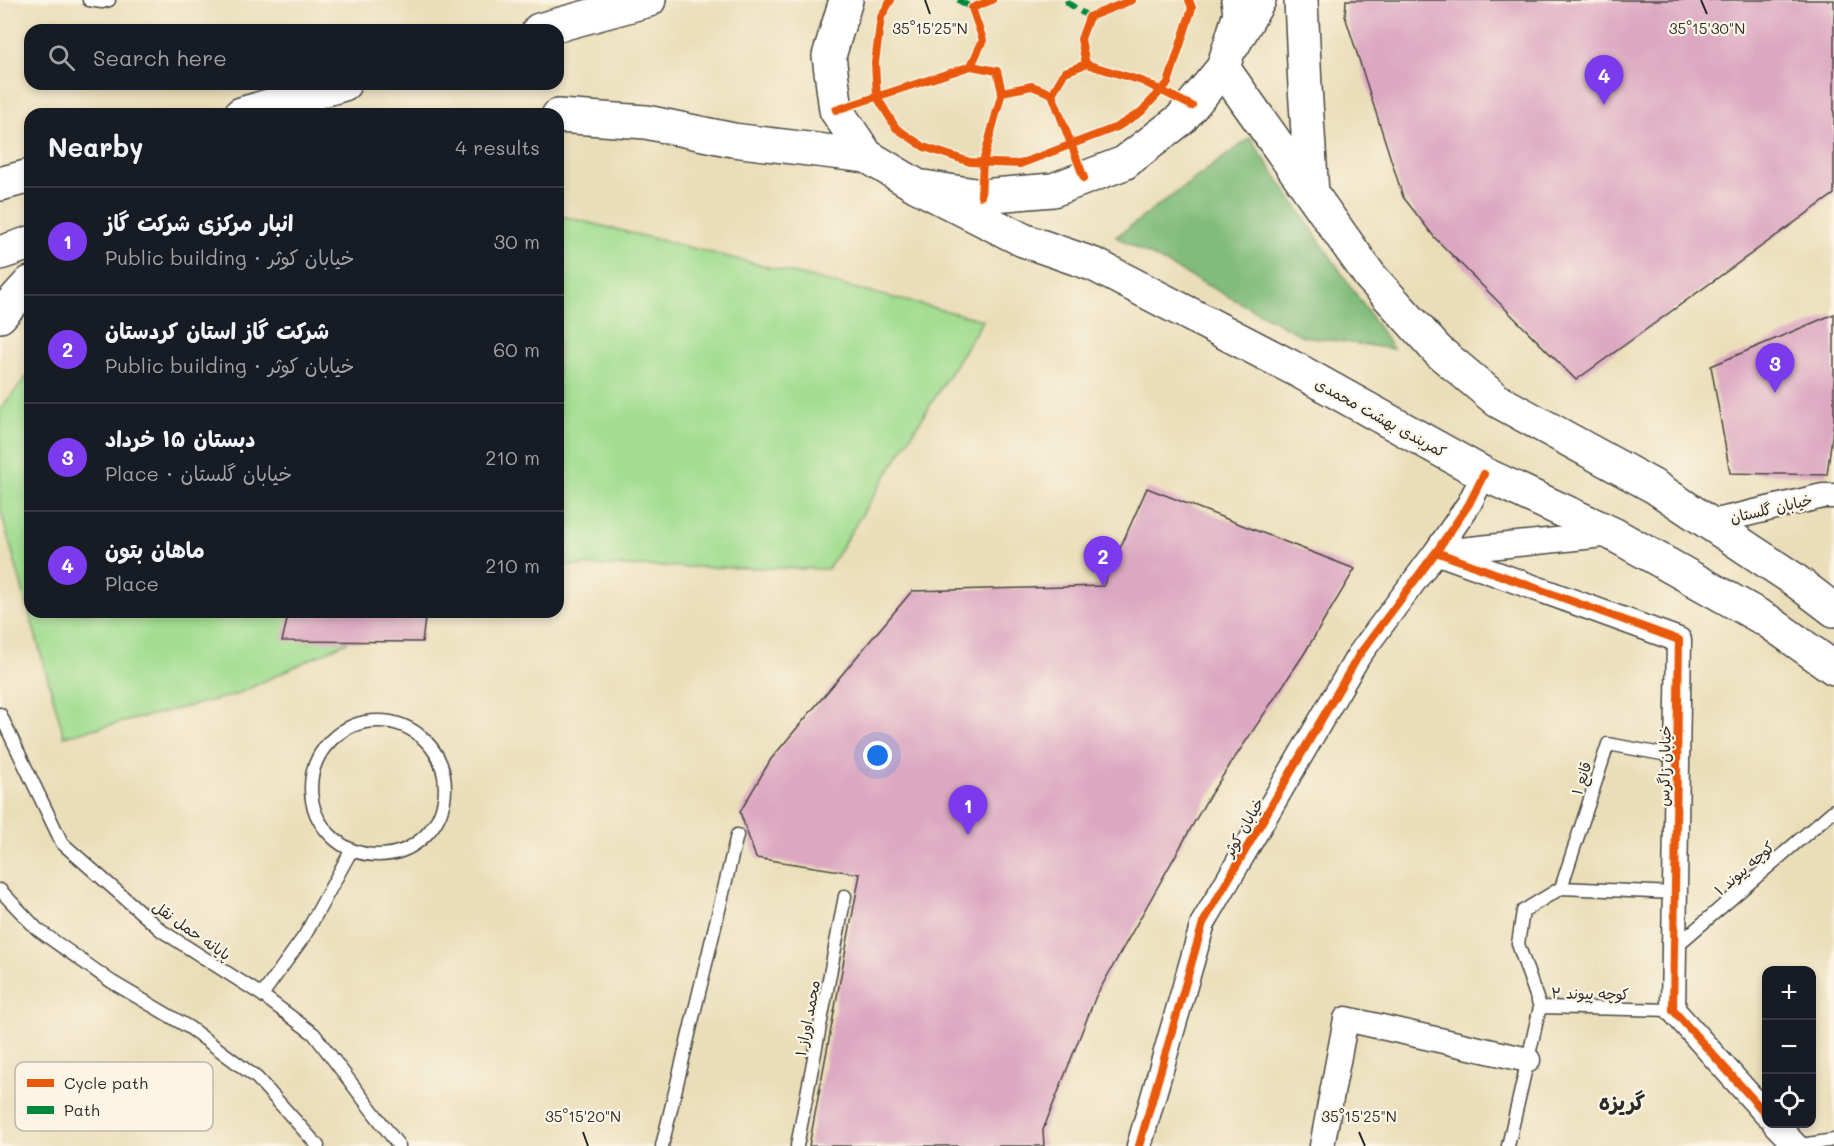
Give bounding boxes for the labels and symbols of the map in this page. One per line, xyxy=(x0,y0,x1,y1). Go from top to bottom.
text: 35°15'25"N xyxy=(892,18,968,38)
text: 35°15'30"N xyxy=(1669,18,1745,38)
pin: 4 xyxy=(1584,56,1624,105)
pin: 3 xyxy=(1756,344,1794,393)
street label: کمربندی بهشت محمدی xyxy=(1312,373,1450,461)
street label: خیابان گلستان xyxy=(1728,489,1814,527)
pin: 2 xyxy=(1084,536,1122,586)
street label: خیابان زاگرس xyxy=(1653,725,1675,807)
your location xyxy=(863,741,892,770)
street label: قانع ۱ xyxy=(1566,759,1598,798)
pin: 1 xyxy=(948,786,988,835)
street label: خیابان کوثر xyxy=(1217,794,1268,862)
street label: کوچه پیوند ۱ xyxy=(1710,836,1779,900)
street label: پایانه حمل نقل xyxy=(148,896,235,965)
street label: محمد اوراز ۱ xyxy=(790,978,824,1058)
street label: کوچه پیوند ۲ xyxy=(1551,982,1629,1005)
legend xyxy=(15,1062,213,1131)
text: Cycle path xyxy=(64,1072,148,1093)
district label: گریزه xyxy=(1599,1088,1646,1116)
text: Path xyxy=(64,1099,100,1120)
text: 35°15'20"N xyxy=(545,1106,621,1126)
text: 35°15'25"N xyxy=(1321,1106,1397,1126)

